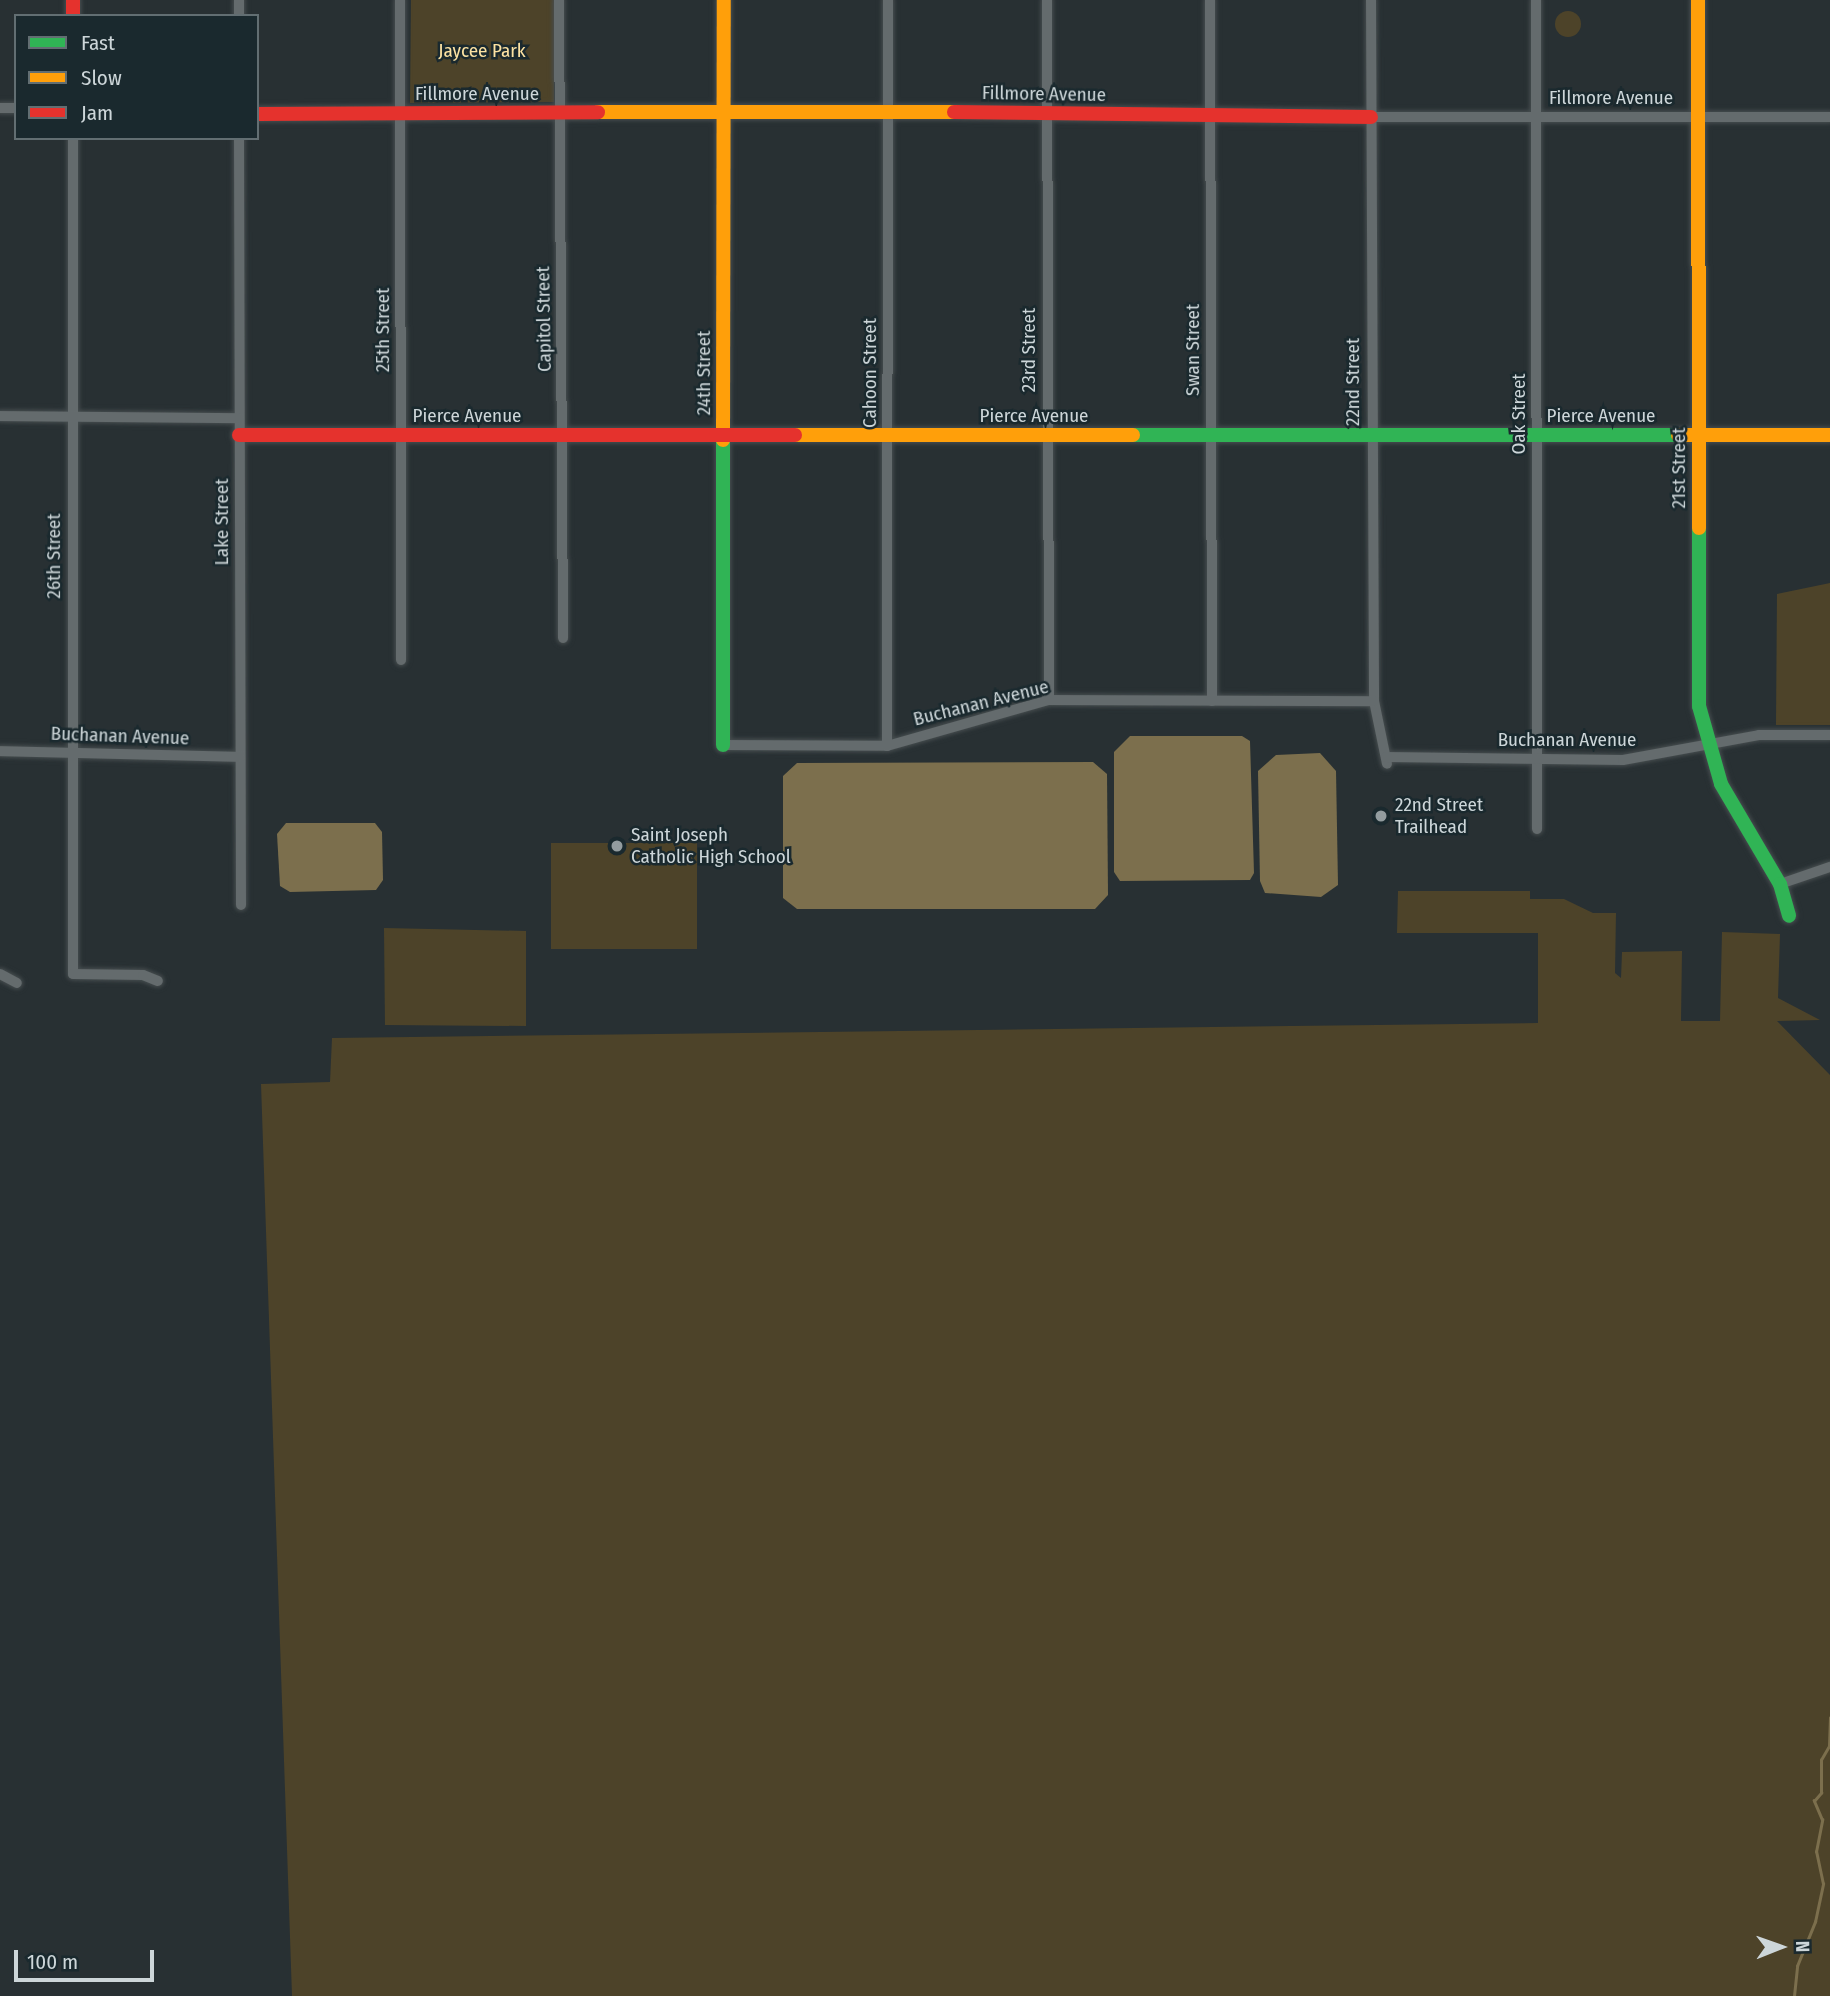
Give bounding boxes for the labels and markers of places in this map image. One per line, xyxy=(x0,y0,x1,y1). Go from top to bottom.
place label: 22nd Street Trailhead xyxy=(1395,794,1483,838)
marker: 22nd Street Trailhead xyxy=(1373,808,1389,824)
place label: Saint Joseph Catholic High School xyxy=(631,824,791,868)
marker: Saint Joseph Catholic High School xyxy=(609,838,625,854)

